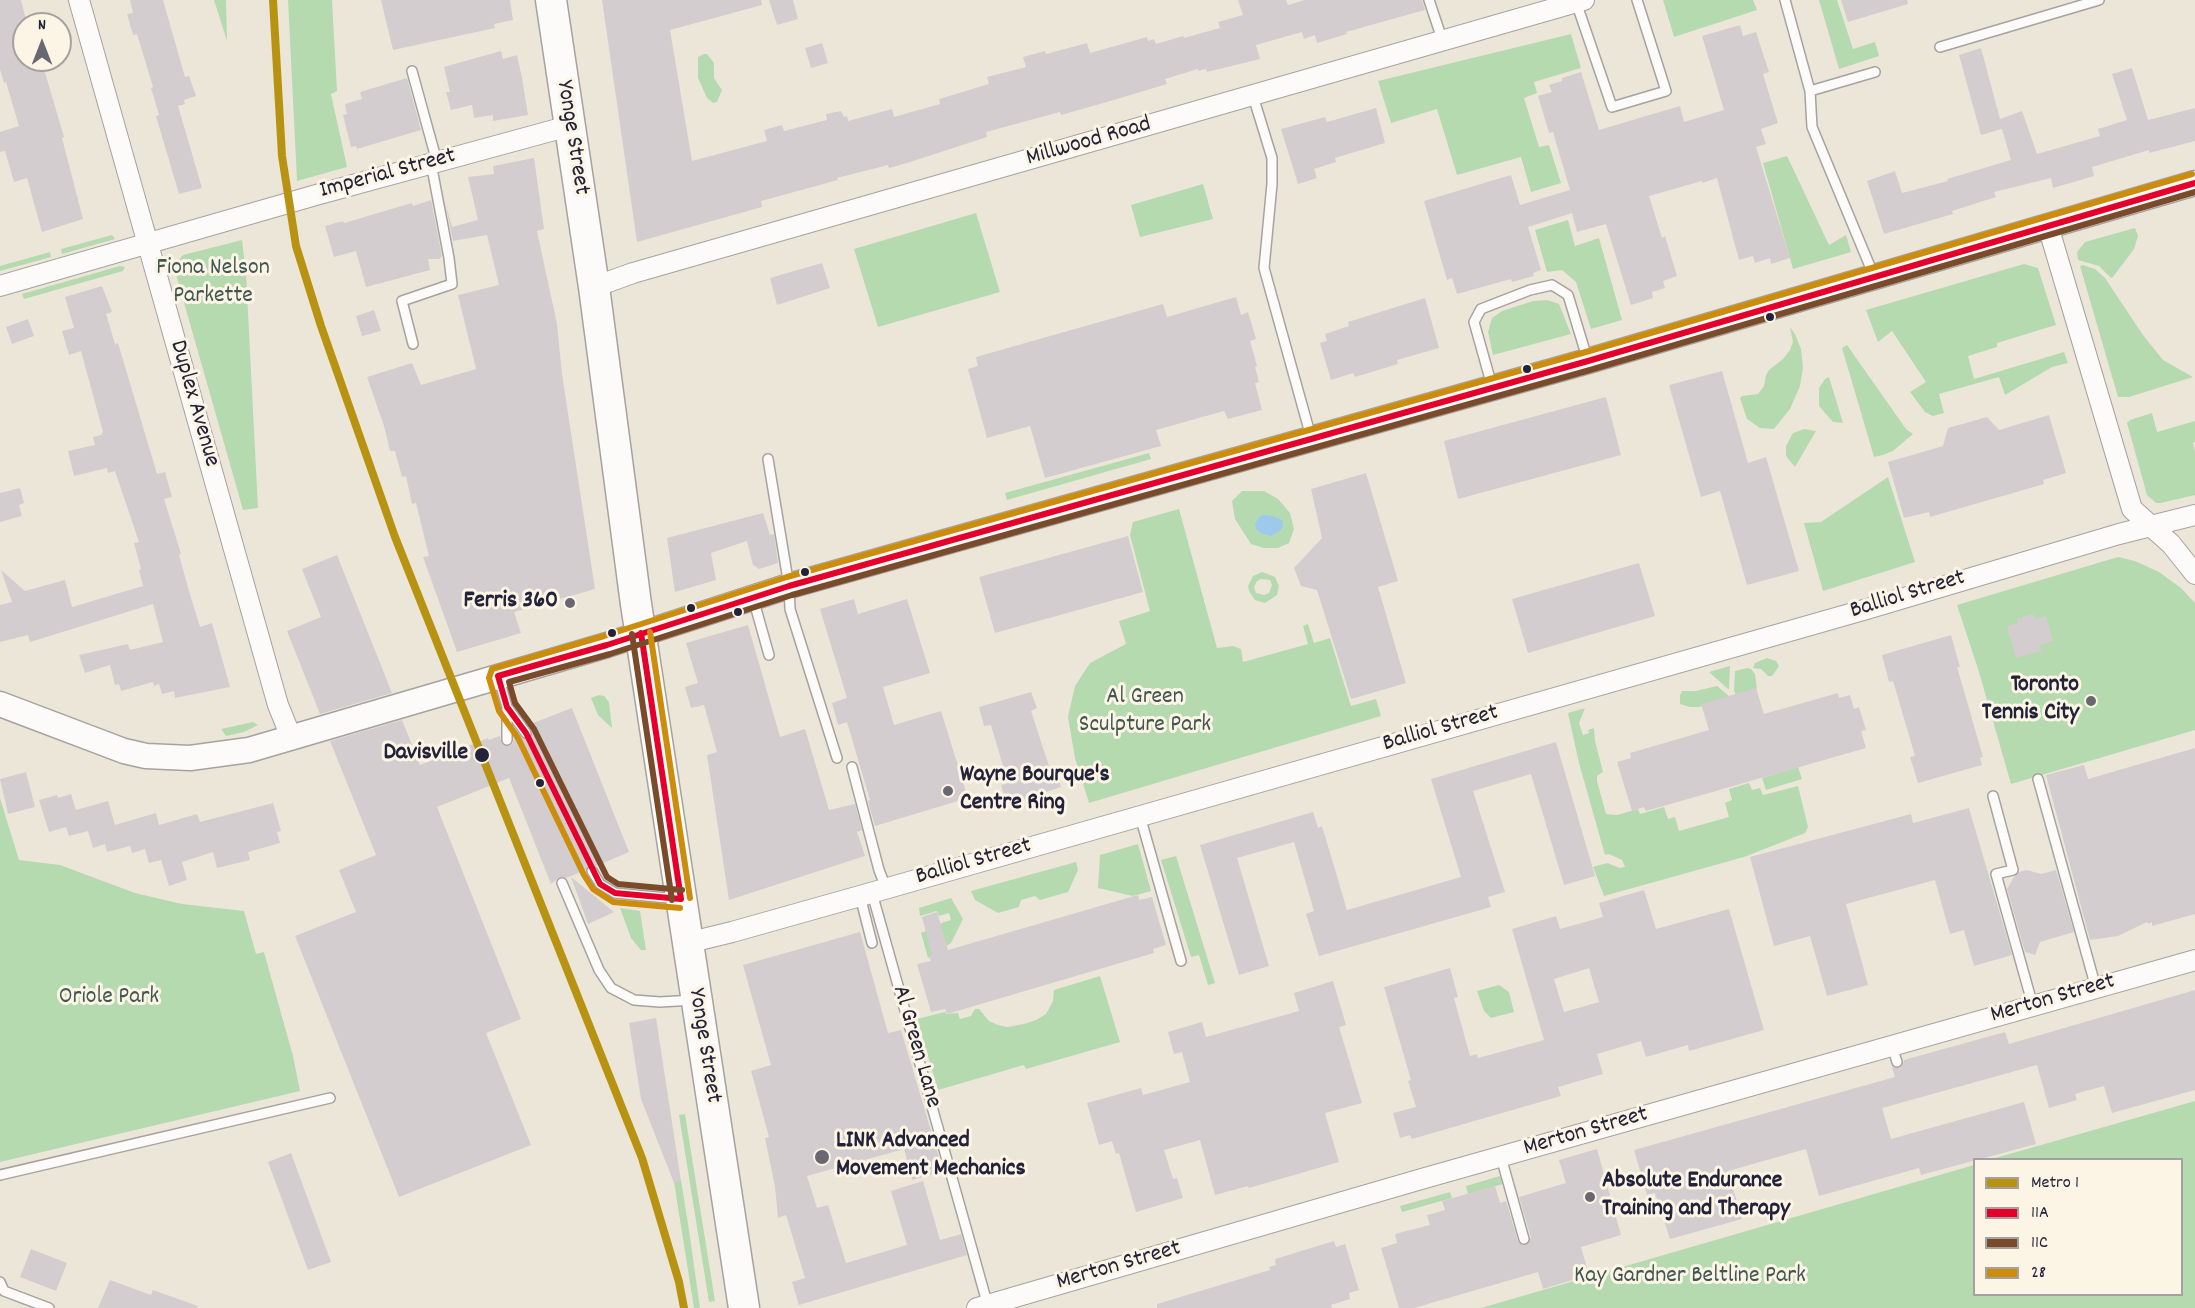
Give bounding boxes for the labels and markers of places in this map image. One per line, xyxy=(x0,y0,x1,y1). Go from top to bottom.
unlabelled marker xyxy=(1764,311,1776,323)
unlabelled marker xyxy=(1521,363,1533,375)
unlabelled marker xyxy=(799,566,811,578)
place label: Ferris 360 xyxy=(463,589,558,617)
marker: Ferris 360 xyxy=(563,596,577,610)
unlabelled marker xyxy=(685,602,697,614)
unlabelled marker xyxy=(732,606,744,618)
unlabelled marker xyxy=(606,627,618,639)
place label: Toronto Tennis City xyxy=(1982,673,2079,729)
marker: Toronto Tennis City xyxy=(2084,694,2098,708)
place label: Davisville xyxy=(383,741,468,769)
marker: Davisville xyxy=(473,746,491,764)
place label: Wayne Bourque's Centre Ring xyxy=(960,763,1110,819)
unlabelled marker xyxy=(534,777,546,789)
marker: Wayne Bourque's Centre Ring xyxy=(941,784,955,798)
place label: LINK Advanced Movement Mechanics xyxy=(836,1129,1026,1185)
marker: LINK Advanced Movement Mechanics xyxy=(813,1148,831,1166)
place label: Absolute Endurance Training and Therapy xyxy=(1602,1169,1790,1225)
marker: Absolute Endurance Training and Therapy xyxy=(1583,1190,1597,1204)

